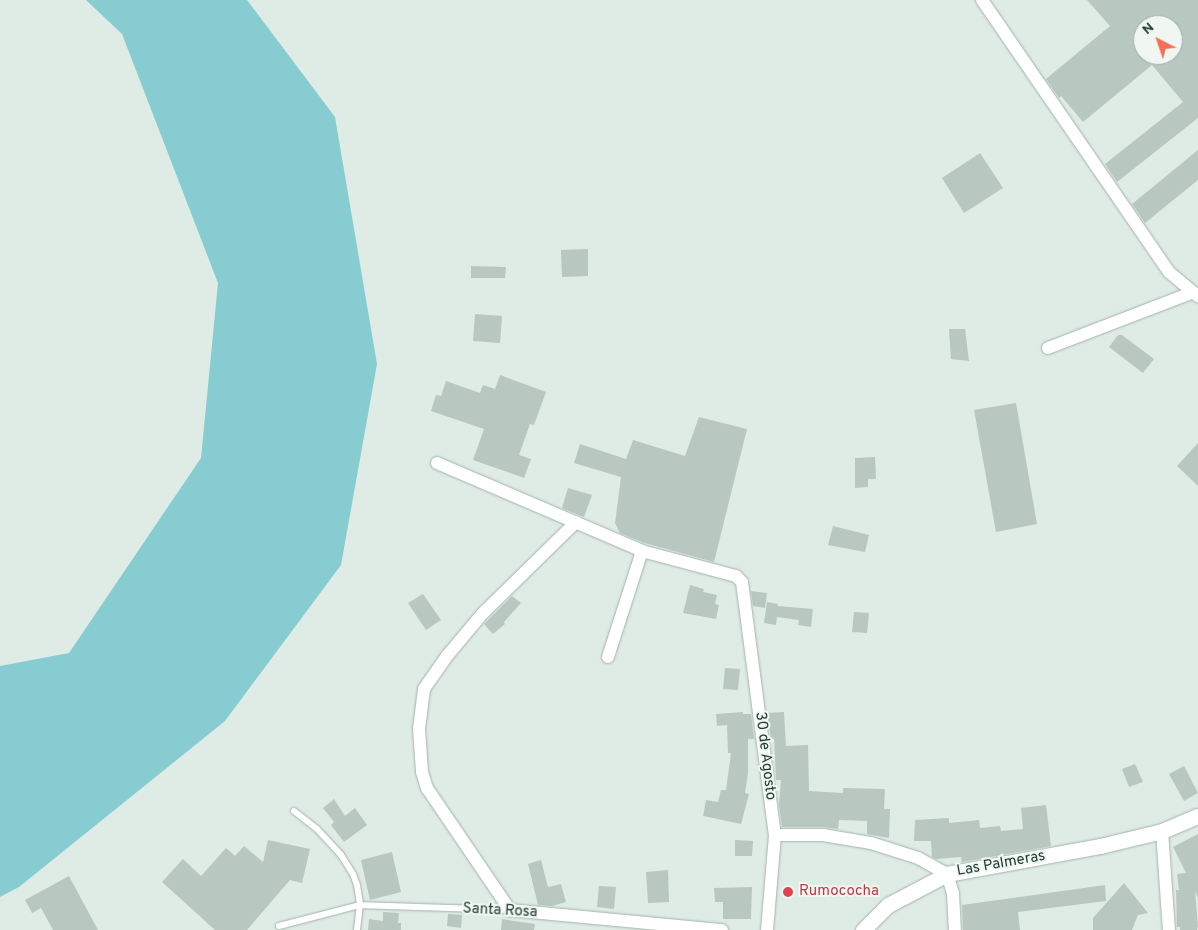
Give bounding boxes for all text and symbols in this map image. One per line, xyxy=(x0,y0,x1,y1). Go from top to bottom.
north arrow xyxy=(1133,15,1183,65)
text: N xyxy=(1139,19,1158,39)
street label: 30 de Agosto xyxy=(751,711,779,801)
street label: Las Palmeras xyxy=(955,847,1047,881)
place label: Rumococha xyxy=(799,883,879,901)
marker: Rumococha xyxy=(781,885,795,899)
street label: Santa Rosa xyxy=(462,900,538,922)

